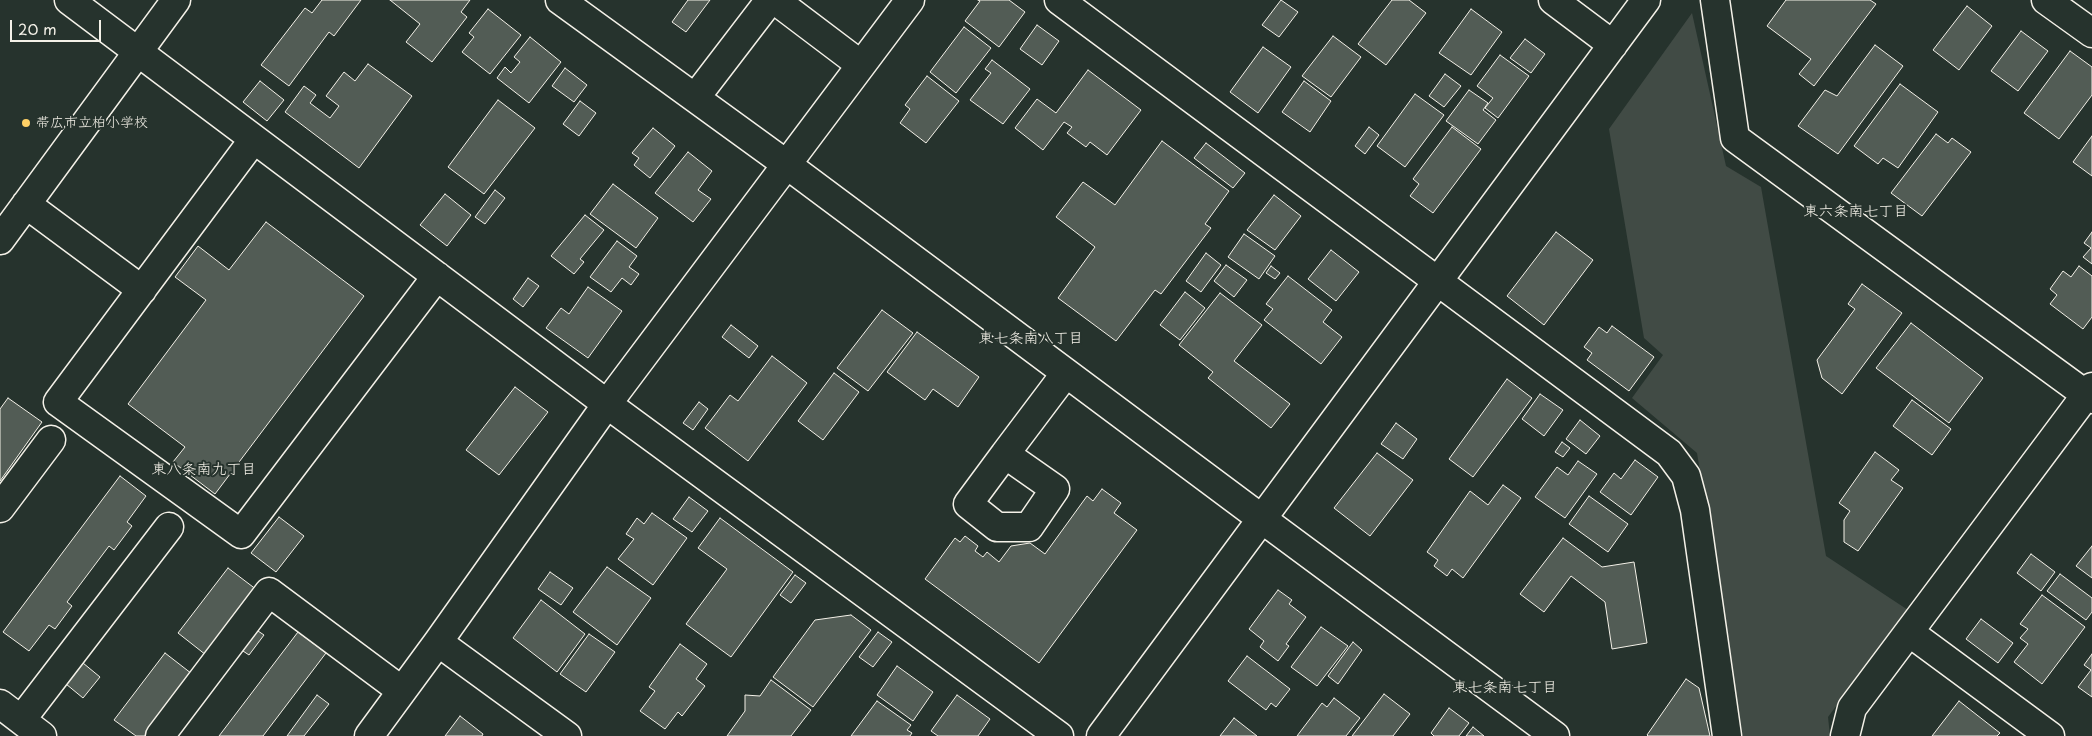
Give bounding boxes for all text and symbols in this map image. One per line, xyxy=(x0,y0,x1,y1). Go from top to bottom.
scale bar xyxy=(12,10,104,42)
text: 20 m xyxy=(18,17,57,40)
place label: 帯広市立柏小学校 xyxy=(36,115,148,131)
marker: 帯広市立柏小学校 xyxy=(20,117,32,129)
district label: 東六条南七丁目 xyxy=(1804,203,1908,221)
district label: 東七条南八丁目 xyxy=(979,330,1083,348)
district label: 東八条南九丁目 xyxy=(152,461,256,479)
district label: 東七条南七丁目 xyxy=(1453,679,1557,697)

